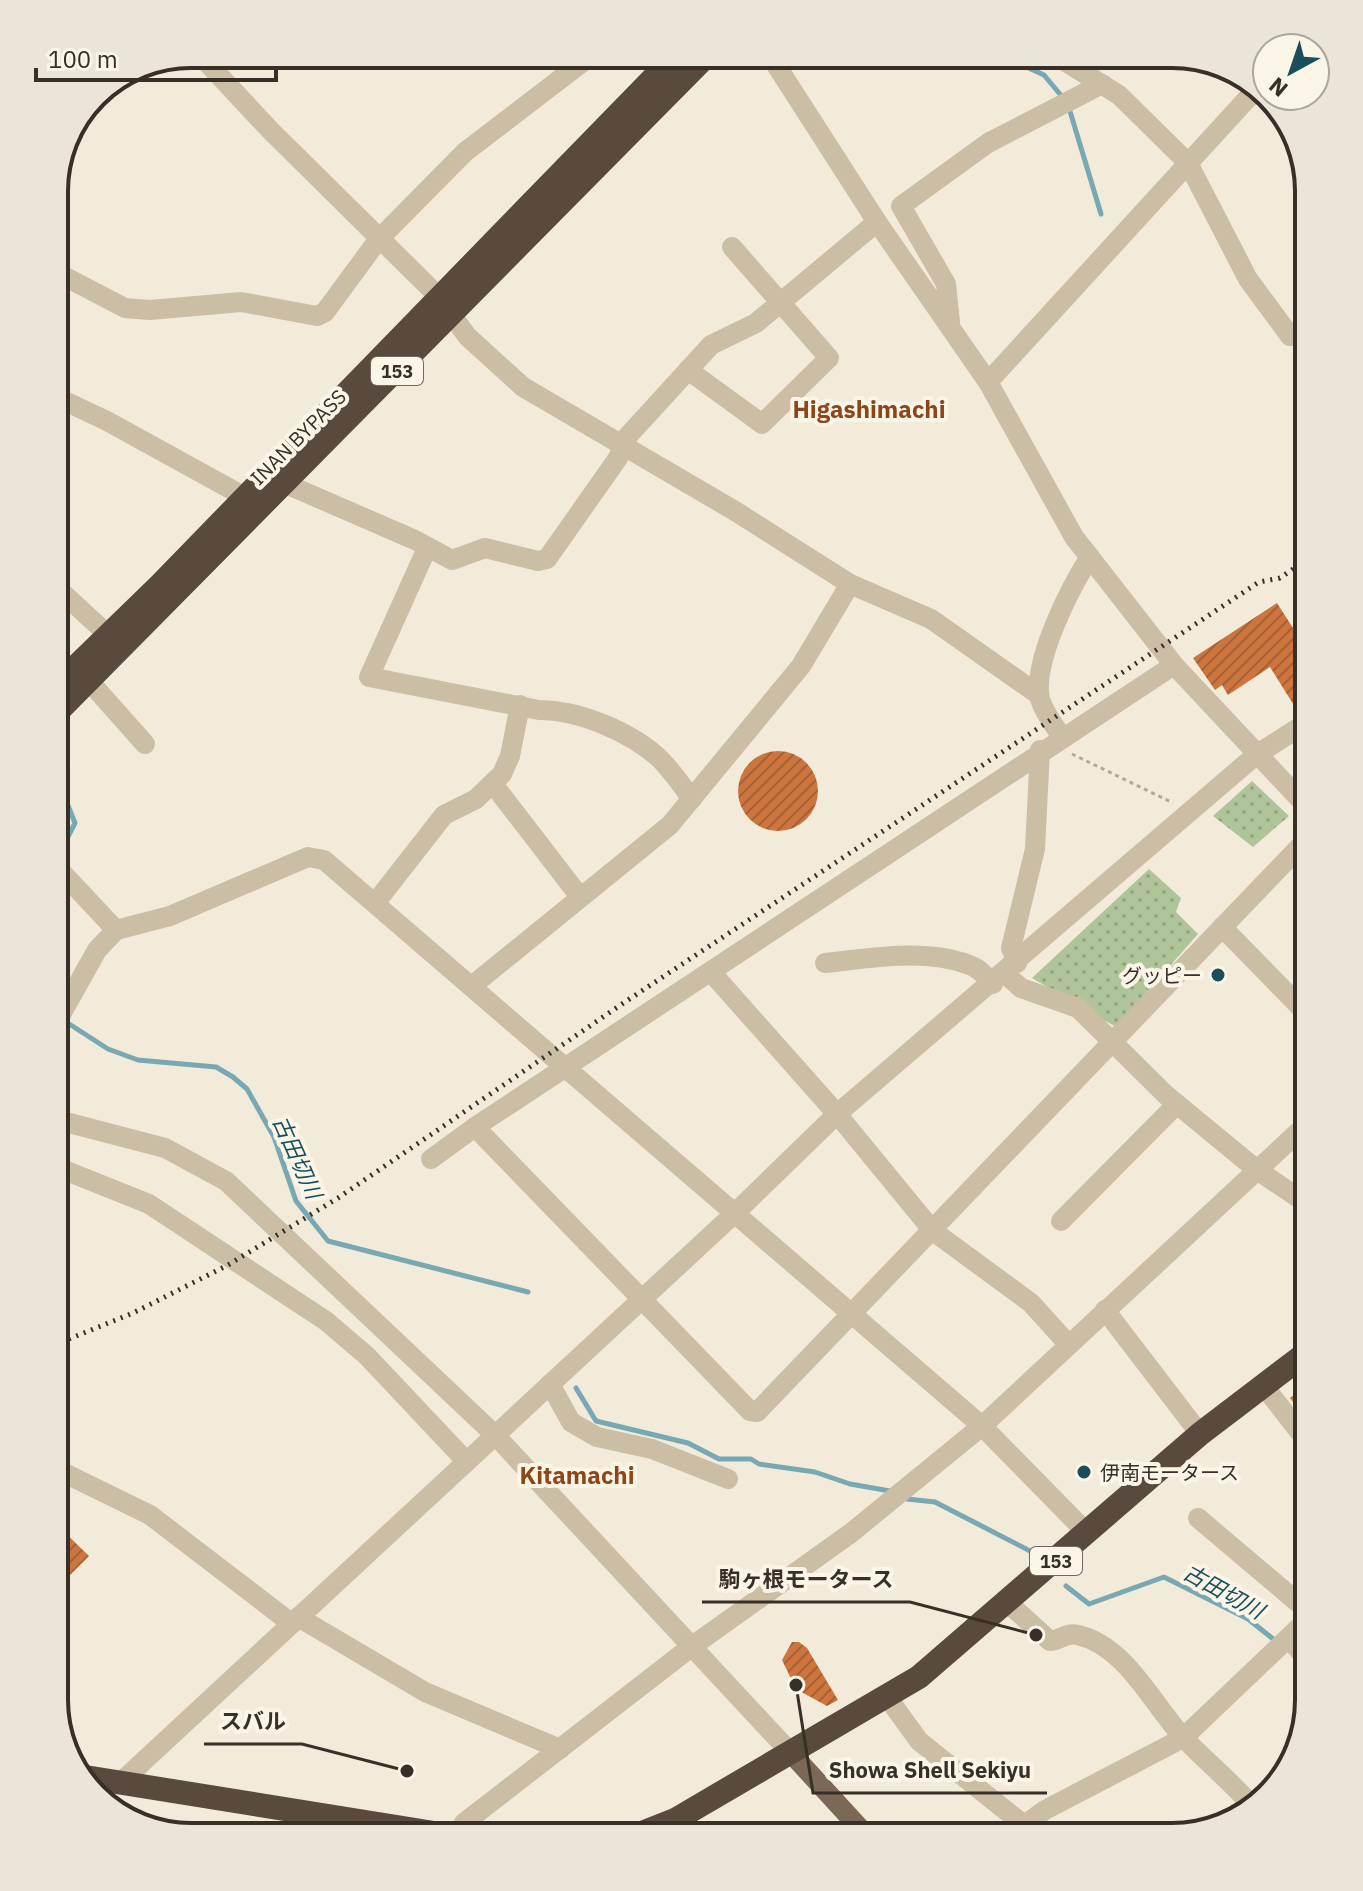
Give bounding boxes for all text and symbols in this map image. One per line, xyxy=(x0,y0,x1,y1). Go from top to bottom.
scale bar xyxy=(36,32,276,82)
north arrow xyxy=(1251,32,1331,112)
text: 100 m xyxy=(48,43,118,75)
text: N xyxy=(1262,71,1293,104)
road number: 153 xyxy=(371,357,423,385)
street label: INAN BYPASS xyxy=(244,383,352,491)
district label: Higashimachi xyxy=(792,393,946,425)
place label: グッピー xyxy=(1122,962,1202,989)
marker: グッピー xyxy=(1209,966,1227,984)
water label: 古田切川 xyxy=(267,1111,330,1205)
district label: Kitamachi xyxy=(519,1459,635,1491)
place label: 伊南モータース xyxy=(1100,1459,1239,1486)
marker: 伊南モータース xyxy=(1075,1463,1093,1481)
road number: 153 xyxy=(1030,1547,1082,1575)
callout: 駒ヶ根モータース xyxy=(702,1556,910,1602)
water label: 古田切川 xyxy=(1178,1557,1271,1626)
text: 駒ヶ根モータース xyxy=(719,1564,893,1593)
callout: スバル xyxy=(204,1698,302,1744)
text: スバル xyxy=(220,1706,286,1735)
callout: Showa Shell Sekiyu xyxy=(813,1747,1047,1793)
text: Showa Shell Sekiyu xyxy=(829,1755,1031,1784)

